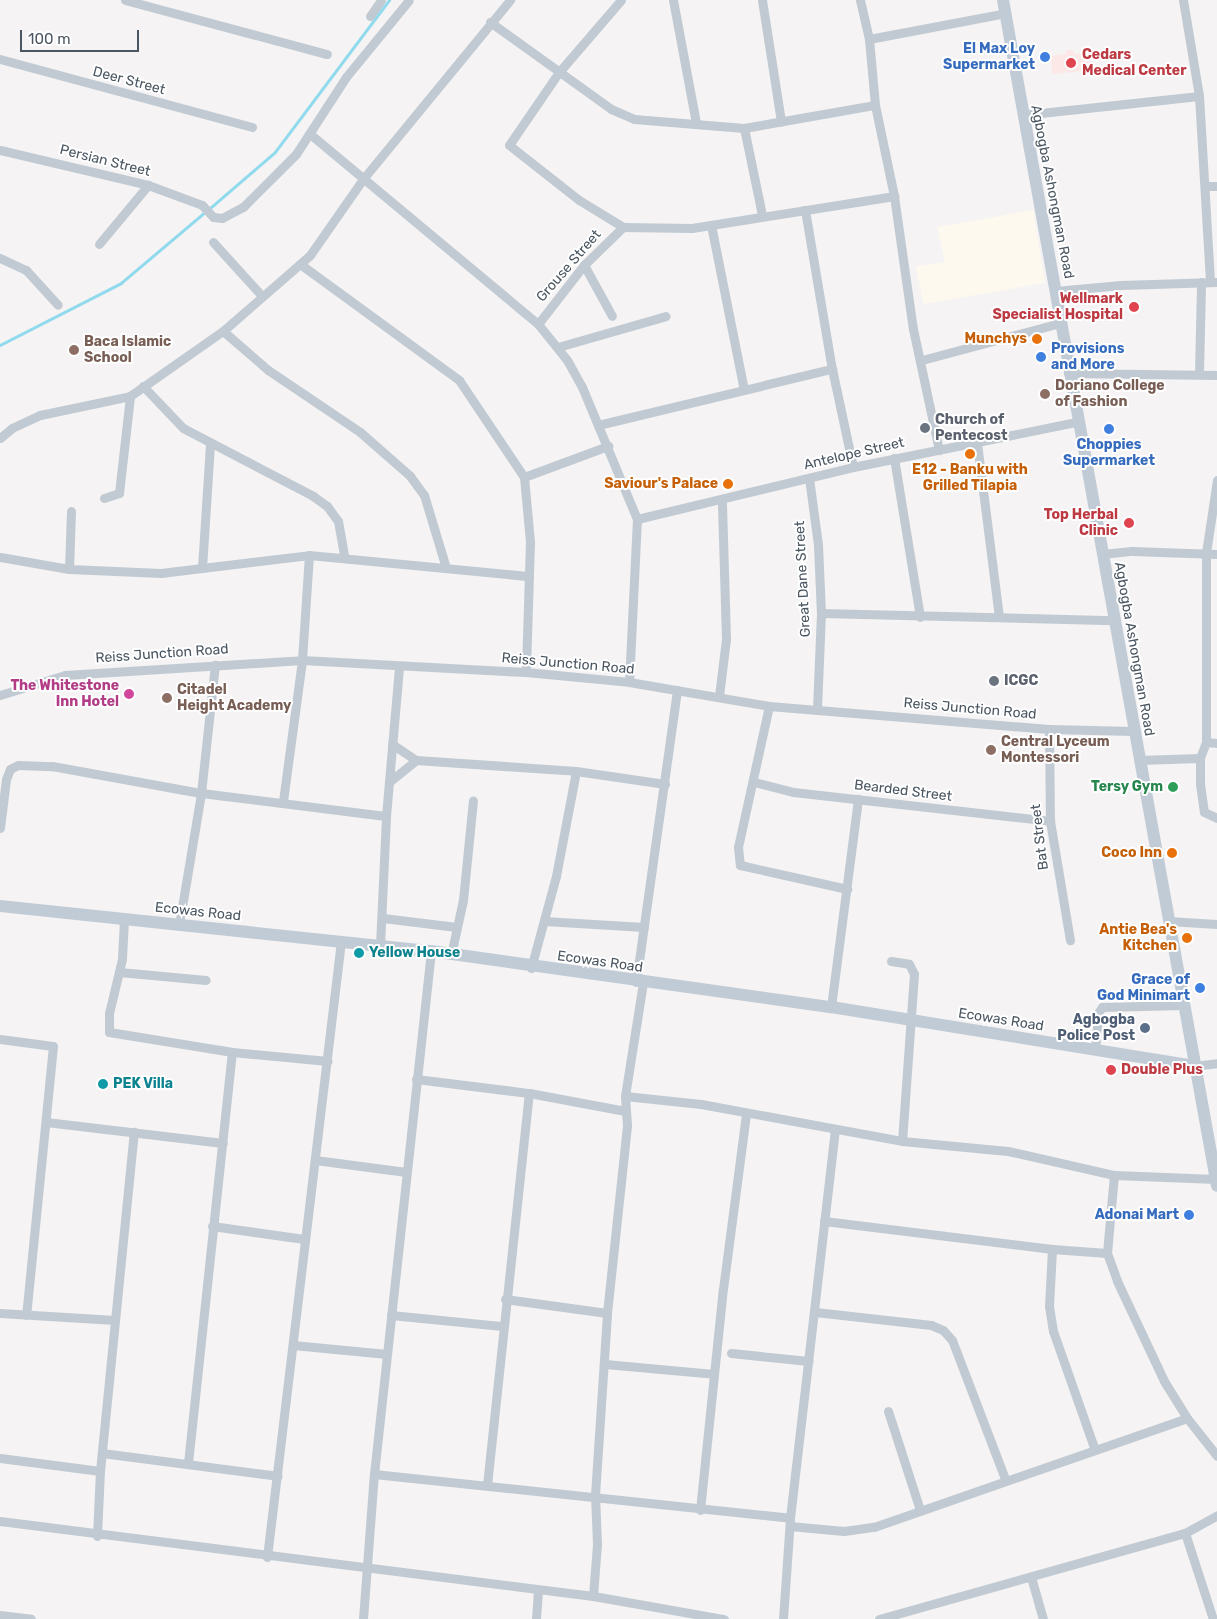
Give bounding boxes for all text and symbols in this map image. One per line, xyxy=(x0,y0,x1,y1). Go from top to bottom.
scale bar xyxy=(22,20,141,52)
text: 100 m xyxy=(28,30,70,48)
place label: El Max Loy Supermarket xyxy=(943,41,1035,74)
place label: Cedars Medical Center xyxy=(1082,47,1187,80)
marker: El Max Loy Supermarket xyxy=(1039,51,1051,63)
marker: Cedars Medical Center xyxy=(1064,56,1078,70)
street label: Deer Street xyxy=(91,63,167,99)
street label: Agbogba Ashongman Road xyxy=(1027,103,1077,281)
street label: Persian Street xyxy=(58,142,152,180)
street label: Grouse Street xyxy=(533,227,605,305)
place label: Wellmark Specialist Hospital xyxy=(992,291,1123,324)
marker: Wellmark Specialist Hospital xyxy=(1127,300,1141,314)
place label: Munchys xyxy=(964,331,1027,347)
marker: Munchys xyxy=(1031,333,1043,345)
place label: Baca Islamic School xyxy=(84,334,171,367)
place label: Provisions and More xyxy=(1051,341,1124,374)
marker: Baca Islamic School xyxy=(68,344,80,356)
marker: Provisions and More xyxy=(1035,351,1047,363)
place label: Doriano College of Fashion xyxy=(1055,378,1165,411)
marker: Doriano College of Fashion xyxy=(1039,388,1051,400)
place label: Church of Pentecost xyxy=(935,412,1008,444)
marker: Church of Pentecost xyxy=(919,422,931,434)
marker: Choppies Supermarket xyxy=(1103,423,1115,435)
street label: Antelope Street xyxy=(802,434,906,474)
place label: Choppies Supermarket xyxy=(1063,437,1155,470)
marker: E12 - Banku with Grilled Tilapia xyxy=(964,448,976,460)
place label: E12 - Banku with Grilled Tilapia xyxy=(912,462,1028,494)
place label: Saviour's Palace xyxy=(604,476,718,492)
marker: Saviour's Palace xyxy=(722,478,734,490)
place label: Top Herbal Clinic xyxy=(1044,507,1118,540)
marker: Top Herbal Clinic xyxy=(1122,516,1136,530)
street label: Great Dane Street xyxy=(792,520,814,638)
street label: Agbogba Ashongman Road xyxy=(1110,560,1158,738)
street label: Reiss Junction Road xyxy=(95,641,229,667)
street label: Reiss Junction Road xyxy=(501,650,635,678)
place label: ICGC xyxy=(1004,673,1038,689)
marker: ICGC xyxy=(988,675,1000,687)
place label: The Whitestone Inn Hotel xyxy=(10,678,119,710)
place label: Citadel Height Academy xyxy=(177,682,292,714)
marker: The Whitestone Inn Hotel xyxy=(123,688,135,700)
marker: Citadel Height Academy xyxy=(161,692,173,704)
street label: Reiss Junction Road xyxy=(903,695,1037,723)
place label: Central Lyceum Montessori xyxy=(1001,734,1110,766)
marker: Central Lyceum Montessori xyxy=(985,744,997,756)
street label: Bearded Street xyxy=(853,777,953,805)
place label: Tersy Gym xyxy=(1091,779,1163,795)
marker: Tersy Gym xyxy=(1167,781,1179,793)
street label: Bat Street xyxy=(1028,803,1052,871)
place label: Coco Inn xyxy=(1101,845,1162,861)
marker: Coco Inn xyxy=(1166,847,1178,859)
street label: Ecowas Road xyxy=(154,899,242,925)
place label: Antie Bea's Kitchen xyxy=(1099,922,1177,954)
marker: Antie Bea's Kitchen xyxy=(1181,932,1193,944)
place label: Yellow House xyxy=(369,945,461,961)
marker: Yellow House xyxy=(353,947,365,959)
street label: Ecowas Road xyxy=(556,948,644,976)
place label: Grace of God Minimart xyxy=(1097,972,1190,1004)
marker: Grace of God Minimart xyxy=(1194,982,1206,994)
street label: Ecowas Road xyxy=(957,1005,1045,1035)
place label: Agbogba Police Post xyxy=(1057,1012,1135,1044)
marker: Agbogba Police Post xyxy=(1139,1022,1151,1034)
place label: Double Plus xyxy=(1121,1062,1203,1078)
marker: Double Plus xyxy=(1105,1064,1117,1076)
place label: PEK Villa xyxy=(113,1076,173,1092)
marker: PEK Villa xyxy=(97,1078,109,1090)
place label: Adonai Mart xyxy=(1095,1207,1179,1223)
marker: Adonai Mart xyxy=(1183,1209,1195,1221)

